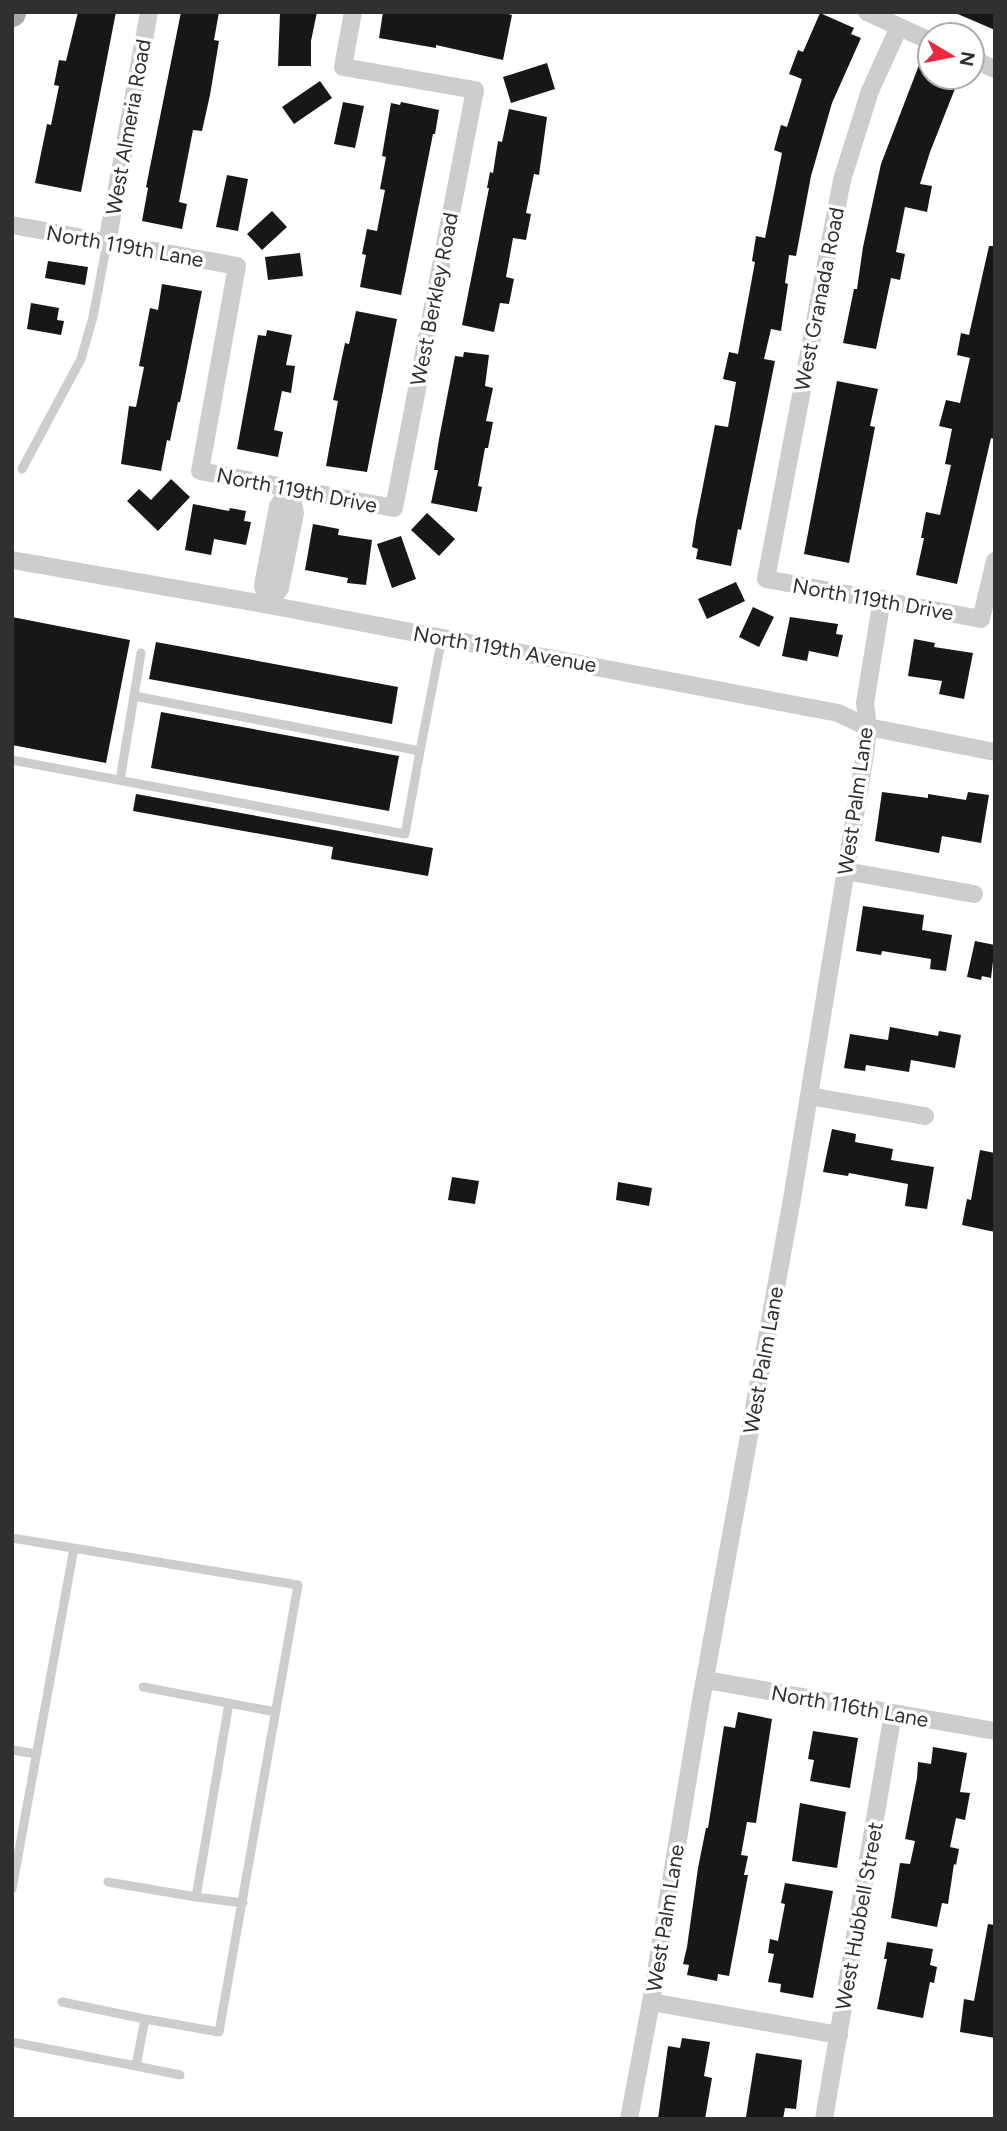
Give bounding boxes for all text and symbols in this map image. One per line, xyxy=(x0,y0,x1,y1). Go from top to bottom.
north arrow xyxy=(916,21,986,91)
street label: West Almeria Road xyxy=(100,37,156,217)
text: N xyxy=(955,50,980,68)
street label: West Granada Road xyxy=(789,205,849,393)
street label: West Berkley Road xyxy=(405,210,463,388)
street label: North 119th Lane xyxy=(44,220,206,272)
street label: North 119th Drive xyxy=(215,462,379,518)
street label: North 119th Drive xyxy=(791,573,955,625)
street label: North 119th Avenue xyxy=(412,621,598,677)
street label: West Palm Lane xyxy=(832,726,878,876)
street label: West Palm Lane xyxy=(738,1285,788,1435)
street label: North 116th Lane xyxy=(769,1680,931,1732)
street label: West Hubbell Street xyxy=(830,1820,888,2012)
street label: West Palm Lane xyxy=(641,1843,689,1993)

